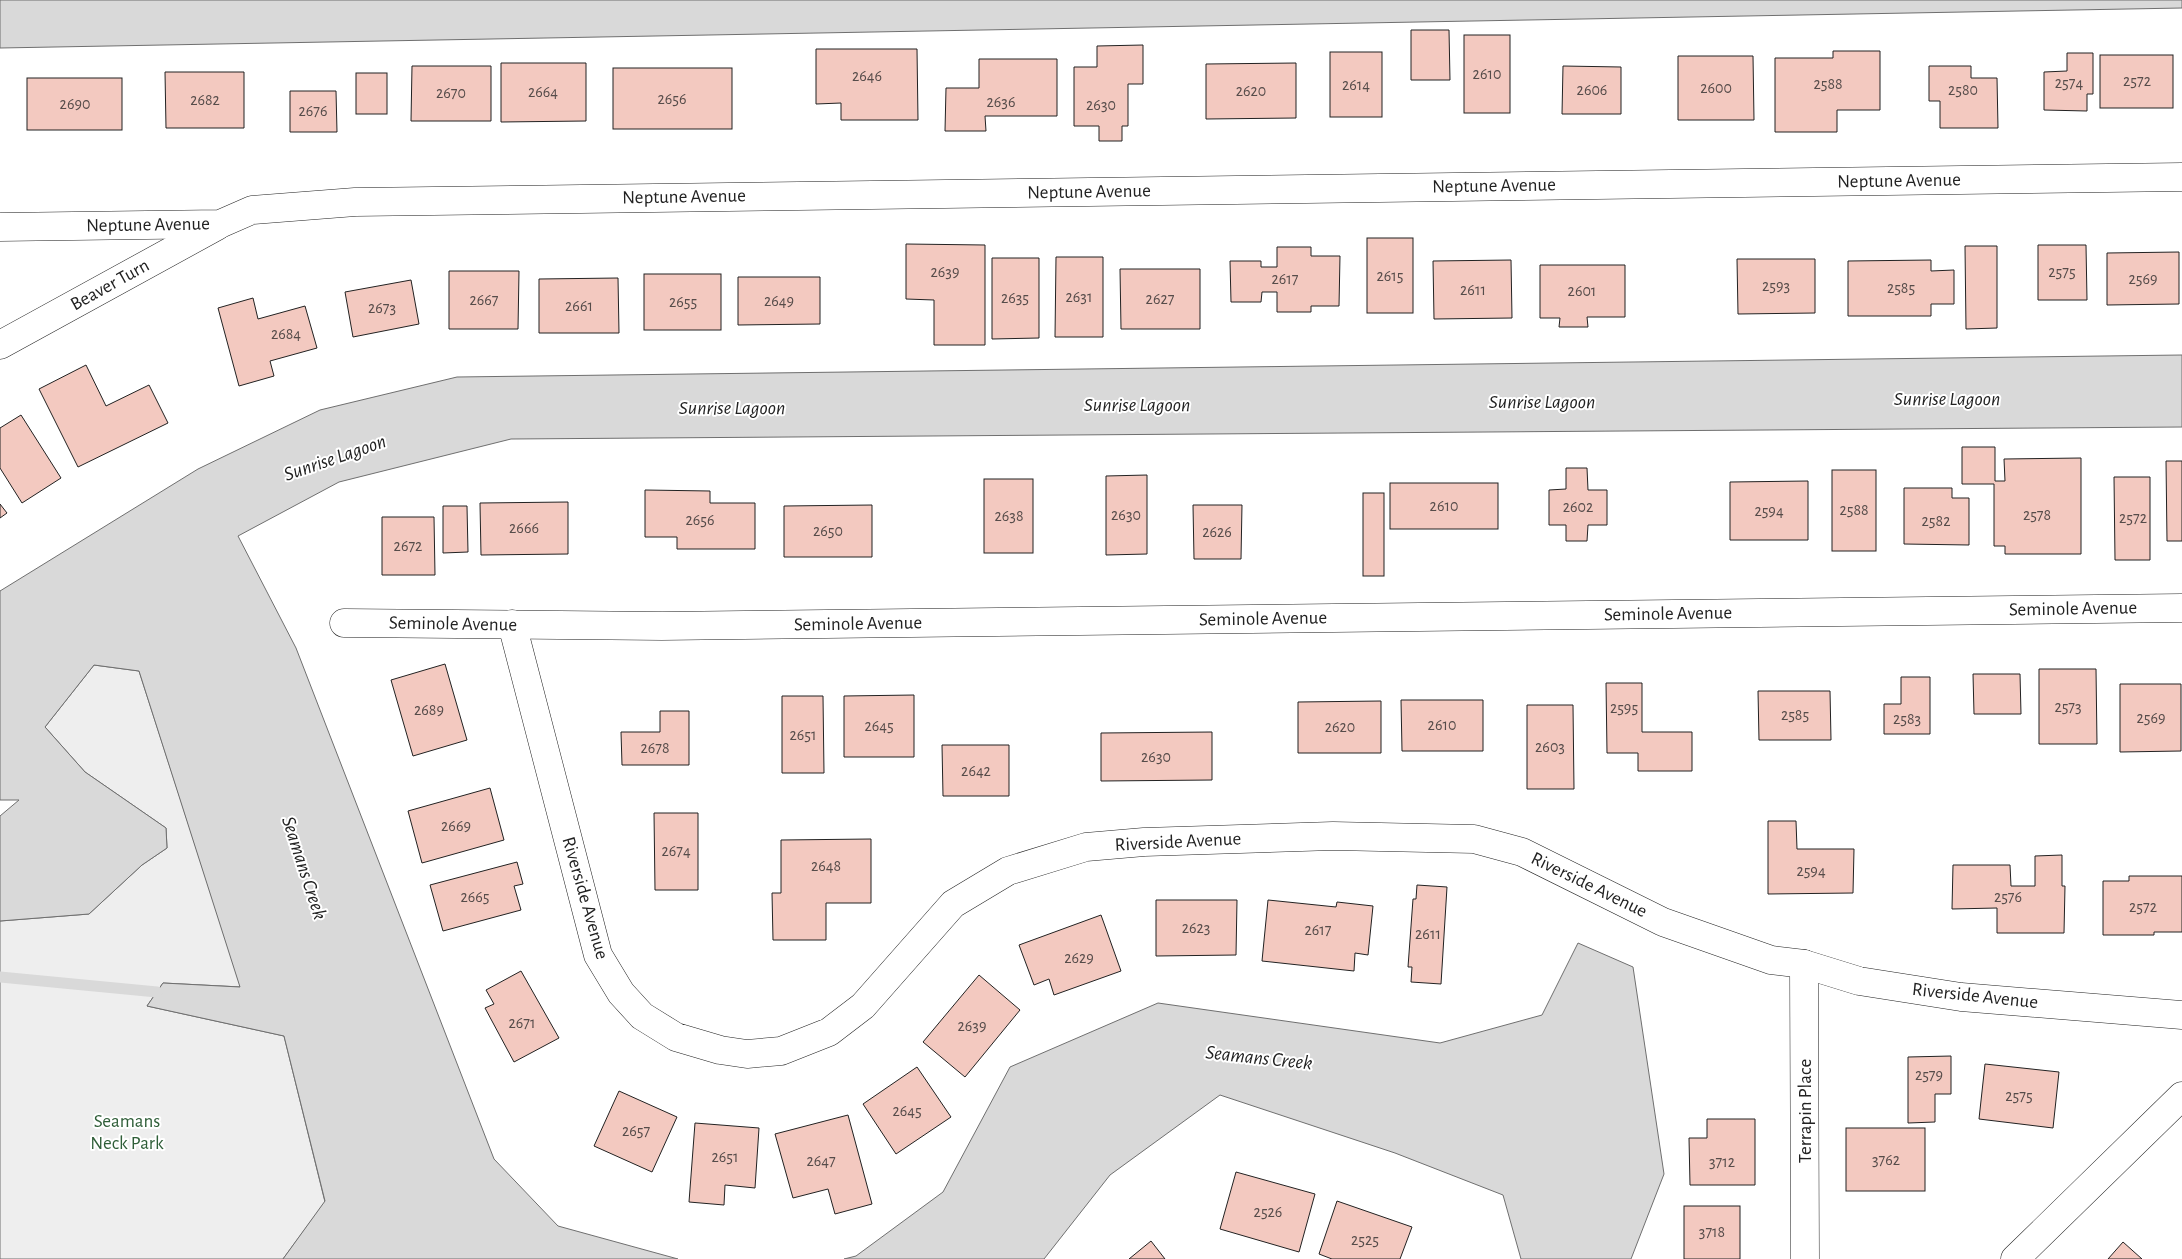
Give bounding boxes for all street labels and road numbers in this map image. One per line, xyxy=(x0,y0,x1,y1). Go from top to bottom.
street label: Neptune Avenue xyxy=(1837,170,1961,192)
street label: Neptune Avenue xyxy=(1432,175,1556,197)
street label: Neptune Avenue xyxy=(1027,181,1151,203)
street label: Neptune Avenue xyxy=(622,186,746,208)
street label: Neptune Avenue xyxy=(86,214,210,236)
street label: Beaver Turn xyxy=(68,256,152,314)
street label: Seminole Avenue xyxy=(2009,598,2137,620)
street label: Seminole Avenue xyxy=(1604,603,1732,625)
street label: Seminole Avenue xyxy=(1199,608,1327,630)
street label: Seminole Avenue xyxy=(389,613,517,635)
street label: Seminole Avenue xyxy=(794,613,922,635)
street label: Riverside Avenue xyxy=(1114,829,1242,855)
street label: Riverside Avenue xyxy=(558,835,612,961)
street label: Riverside Avenue xyxy=(1528,849,1650,921)
street label: Riverside Avenue xyxy=(1911,980,2039,1012)
street label: Terrapin Place xyxy=(1796,1059,1815,1163)

